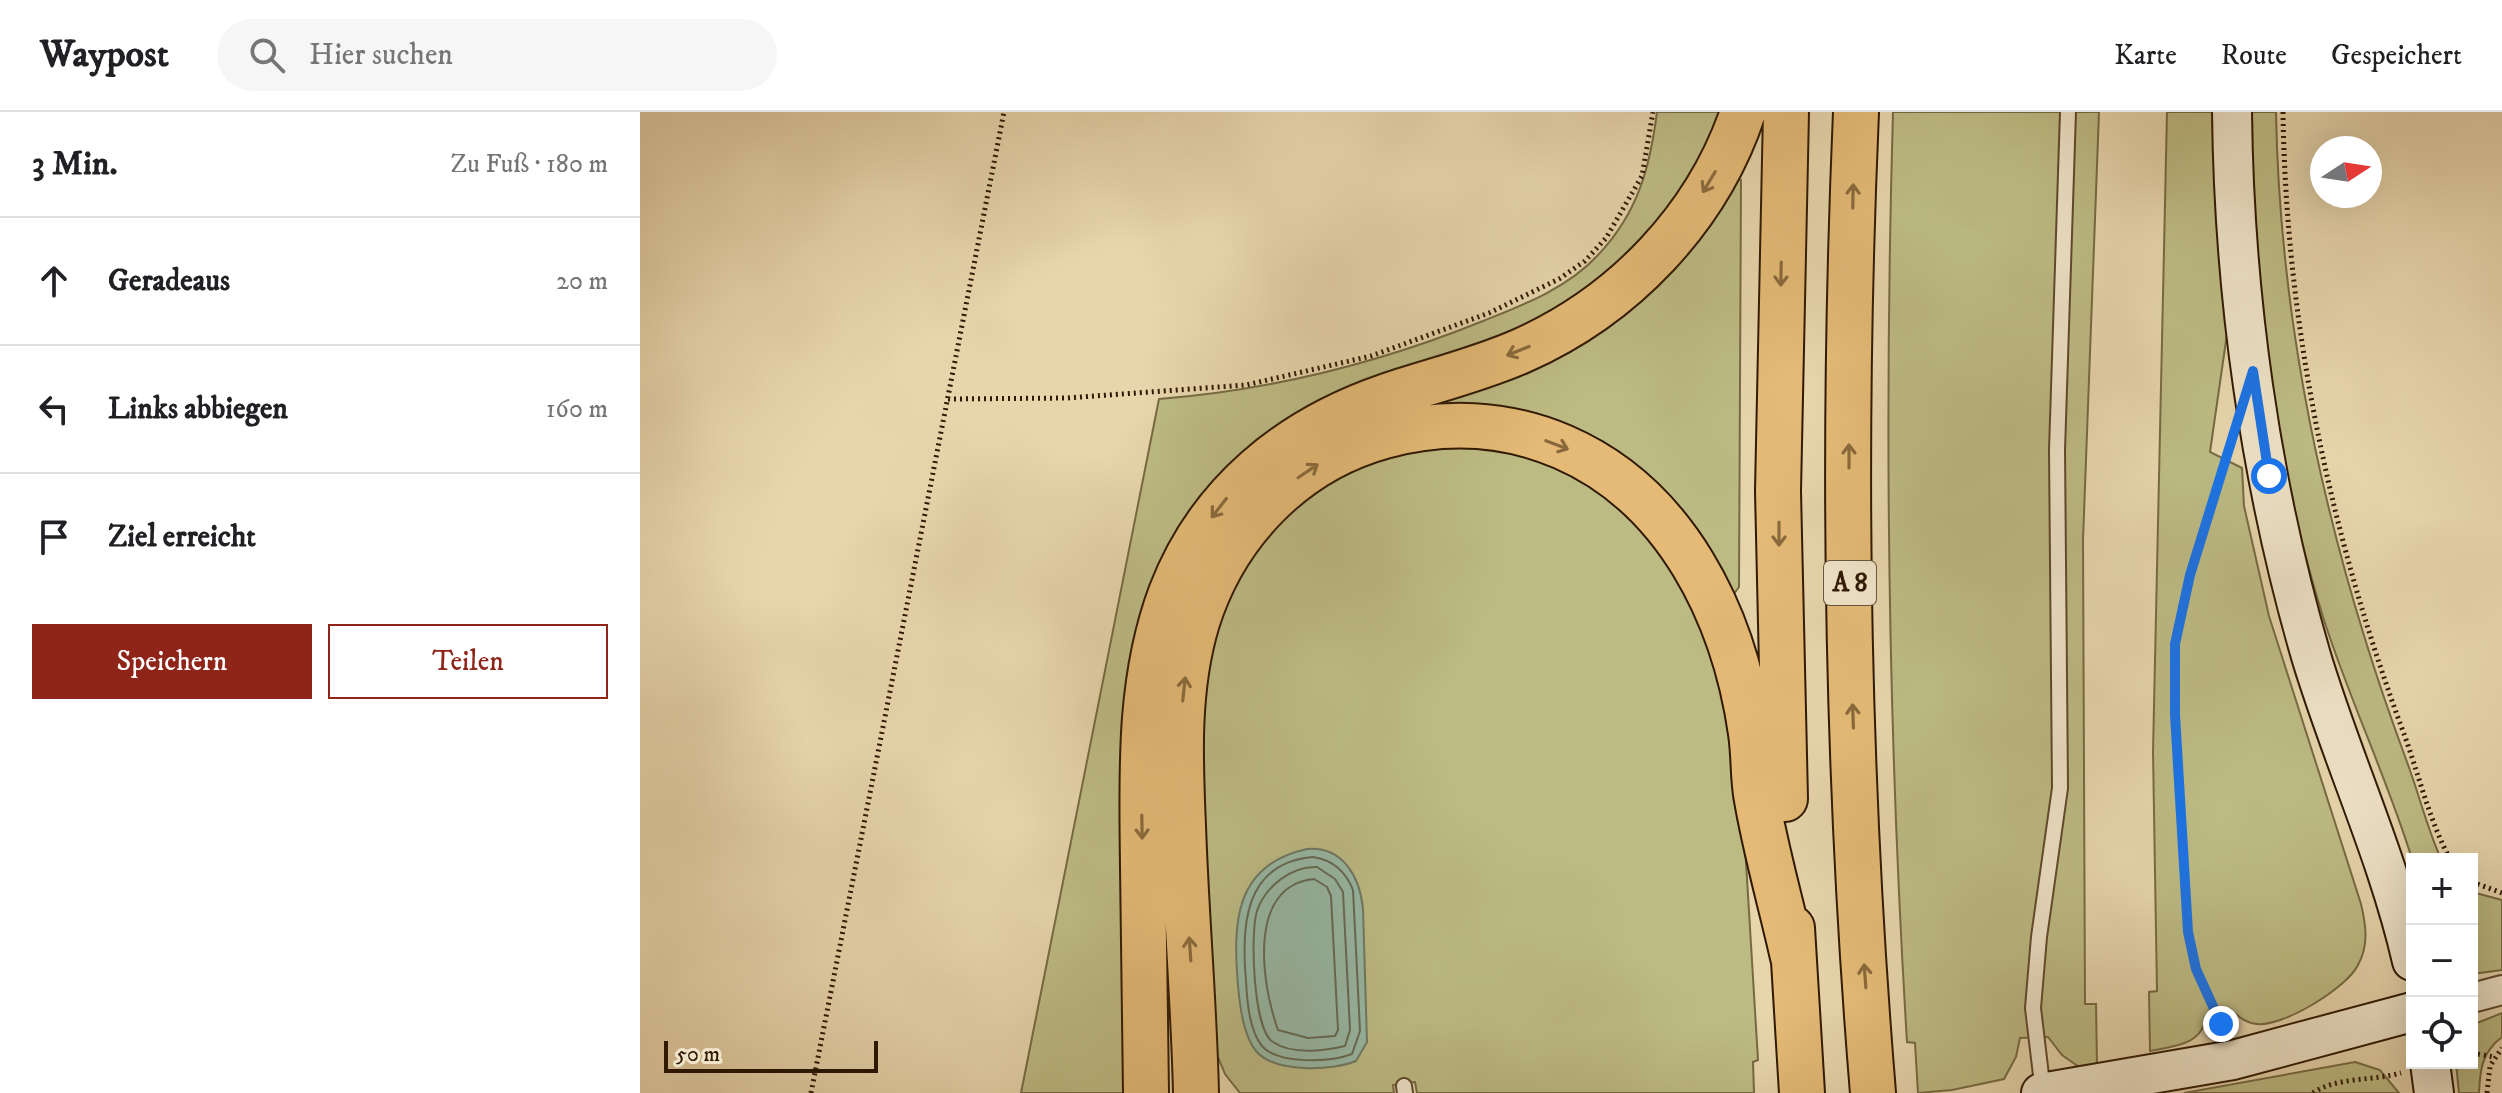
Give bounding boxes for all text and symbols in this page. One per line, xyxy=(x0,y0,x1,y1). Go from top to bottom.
search box xyxy=(217,19,777,91)
text: Waypost xyxy=(40,31,169,79)
icon: search xyxy=(245,33,289,77)
text: Hier suchen xyxy=(309,37,453,74)
text: Karte xyxy=(2114,38,2177,73)
text: Route xyxy=(2221,38,2287,73)
text: Gespeichert xyxy=(2331,38,2462,73)
north arrow xyxy=(2310,136,2382,208)
text: 3 Min. xyxy=(32,143,118,185)
text: Zu Fuß · 180 m xyxy=(451,148,608,181)
one-way arrow xyxy=(1701,170,1717,193)
one-way arrow xyxy=(1845,183,1860,210)
icon: ahead xyxy=(32,259,76,303)
one-way arrow xyxy=(1773,260,1788,287)
text: Geradeaus xyxy=(108,263,230,300)
text: 20 m xyxy=(556,265,608,298)
one-way arrow xyxy=(1507,345,1531,360)
icon: left xyxy=(32,387,76,431)
text: Links abbiegen xyxy=(108,391,288,428)
text: 160 m xyxy=(546,393,608,426)
one-way arrow xyxy=(1544,439,1569,453)
one-way arrow xyxy=(1841,443,1857,470)
route start xyxy=(2251,458,2287,494)
one-way arrow xyxy=(1297,463,1319,479)
one-way arrow xyxy=(1210,497,1227,518)
icon: arrive xyxy=(32,515,76,559)
text: Ziel erreicht xyxy=(108,519,256,556)
one-way arrow xyxy=(1771,520,1787,547)
road number: A 8 xyxy=(1824,561,1876,605)
button: Speichern xyxy=(32,624,312,699)
button: Teilen xyxy=(328,624,608,699)
one-way arrow xyxy=(1177,676,1192,703)
one-way arrow xyxy=(1845,703,1860,730)
one-way arrow xyxy=(1134,813,1150,840)
map controls xyxy=(2406,853,2478,1069)
button: + xyxy=(2406,853,2478,925)
button: − xyxy=(2406,925,2478,997)
one-way arrow xyxy=(1182,936,1197,963)
one-way arrow xyxy=(1857,963,1872,990)
button: locate xyxy=(2406,997,2478,1069)
route end xyxy=(2203,1006,2239,1042)
scale bar xyxy=(664,1037,878,1073)
text: 50 m xyxy=(676,1041,720,1068)

